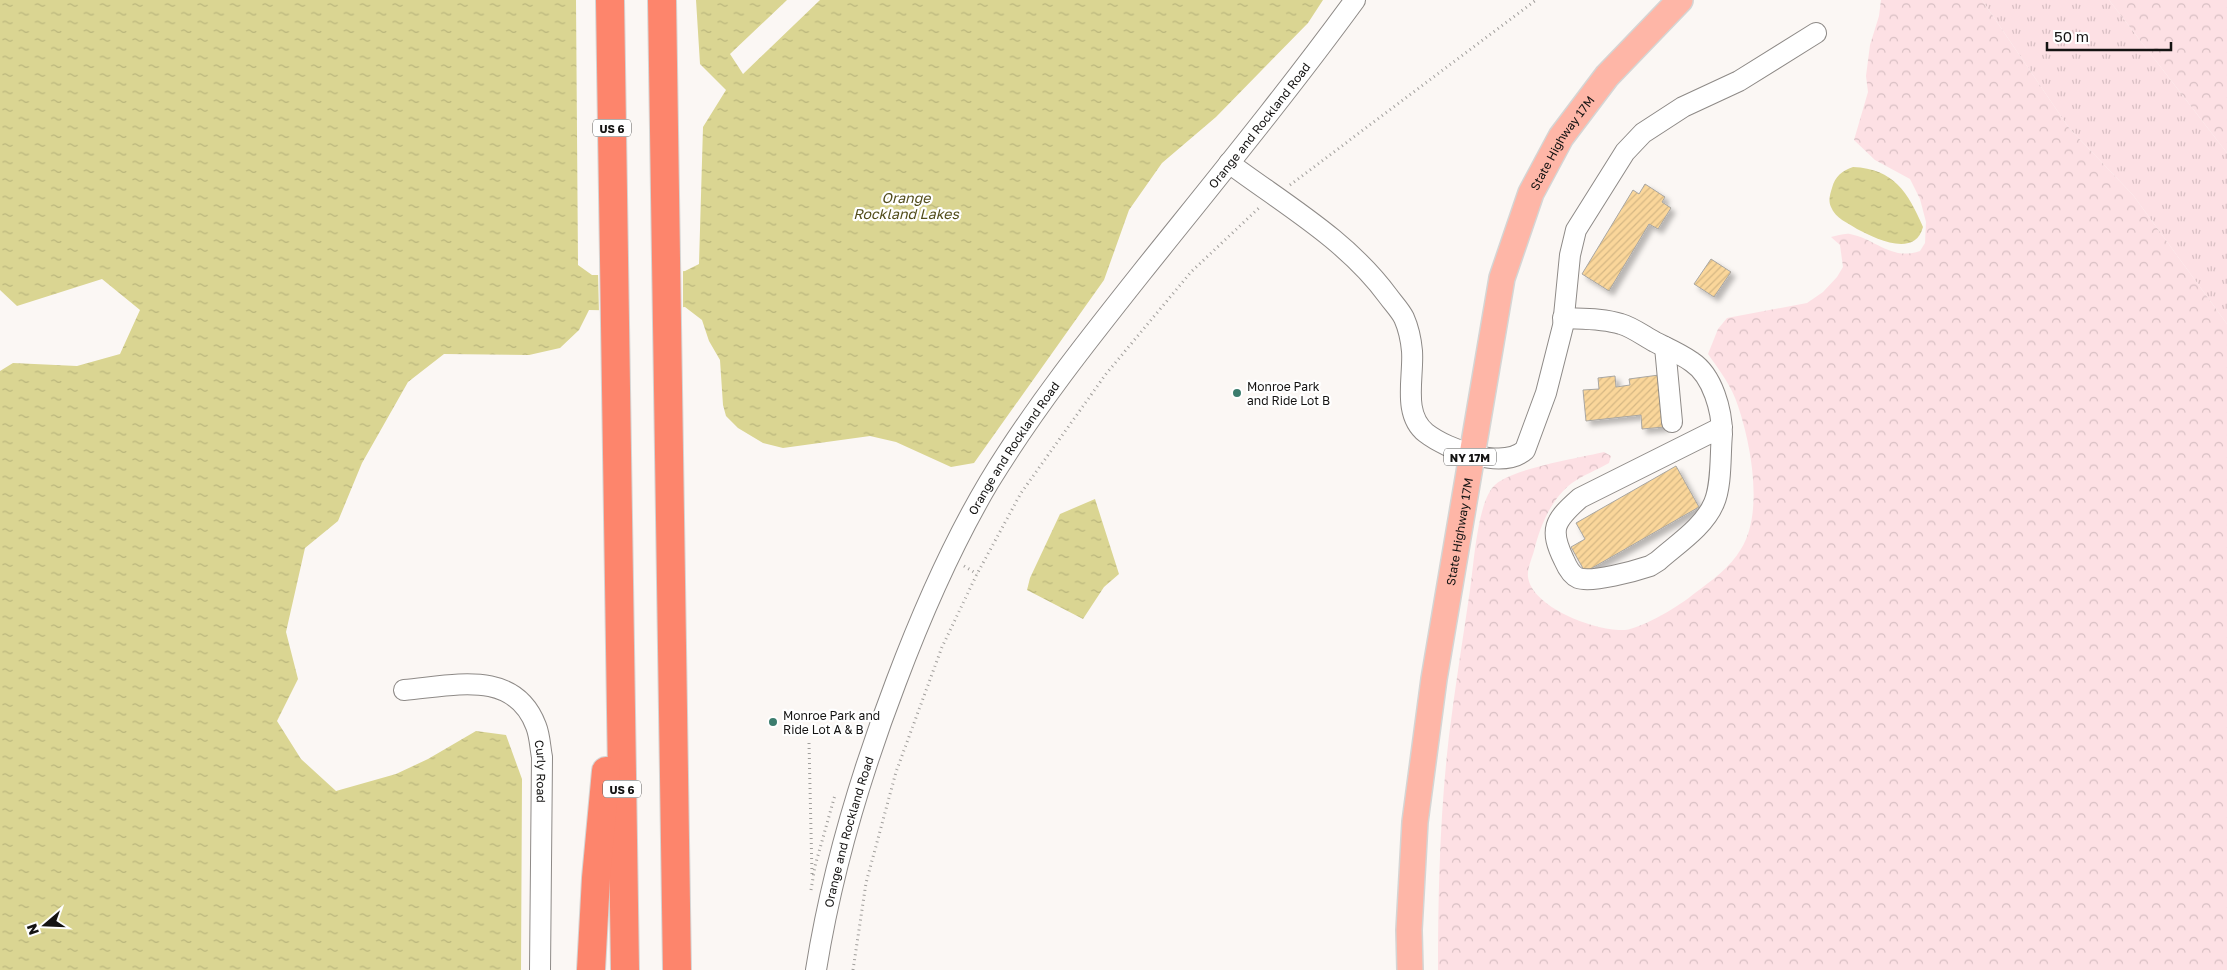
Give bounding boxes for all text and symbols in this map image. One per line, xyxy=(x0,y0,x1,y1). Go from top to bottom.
scale bar xyxy=(2047,20,2171,52)
text: 50 m xyxy=(2054,27,2089,45)
street label: Orange and Rockland Road xyxy=(1205,59,1313,191)
street label: State Highway 17M xyxy=(1527,93,1597,193)
road number: US 6 xyxy=(593,120,631,136)
water label: Orange Rockland Lakes xyxy=(853,189,959,222)
street label: Orange and Rockland Road xyxy=(965,378,1062,517)
place label: Monroe Park and Ride Lot B xyxy=(1247,379,1330,408)
marker: Monroe Park and Ride Lot B xyxy=(1231,387,1243,399)
road number: NY 17M xyxy=(1444,448,1496,466)
street label: State Highway 17M xyxy=(1442,477,1476,587)
place label: Monroe Park and Ride Lot A & B xyxy=(783,708,880,737)
marker: Monroe Park and Ride Lot A & B xyxy=(767,716,779,728)
street label: Curly Road xyxy=(532,739,550,803)
street label: Orange and Rockland Road xyxy=(820,754,876,909)
road number: US 6 xyxy=(603,781,641,798)
north arrow xyxy=(20,900,70,950)
text: N xyxy=(22,922,42,937)

